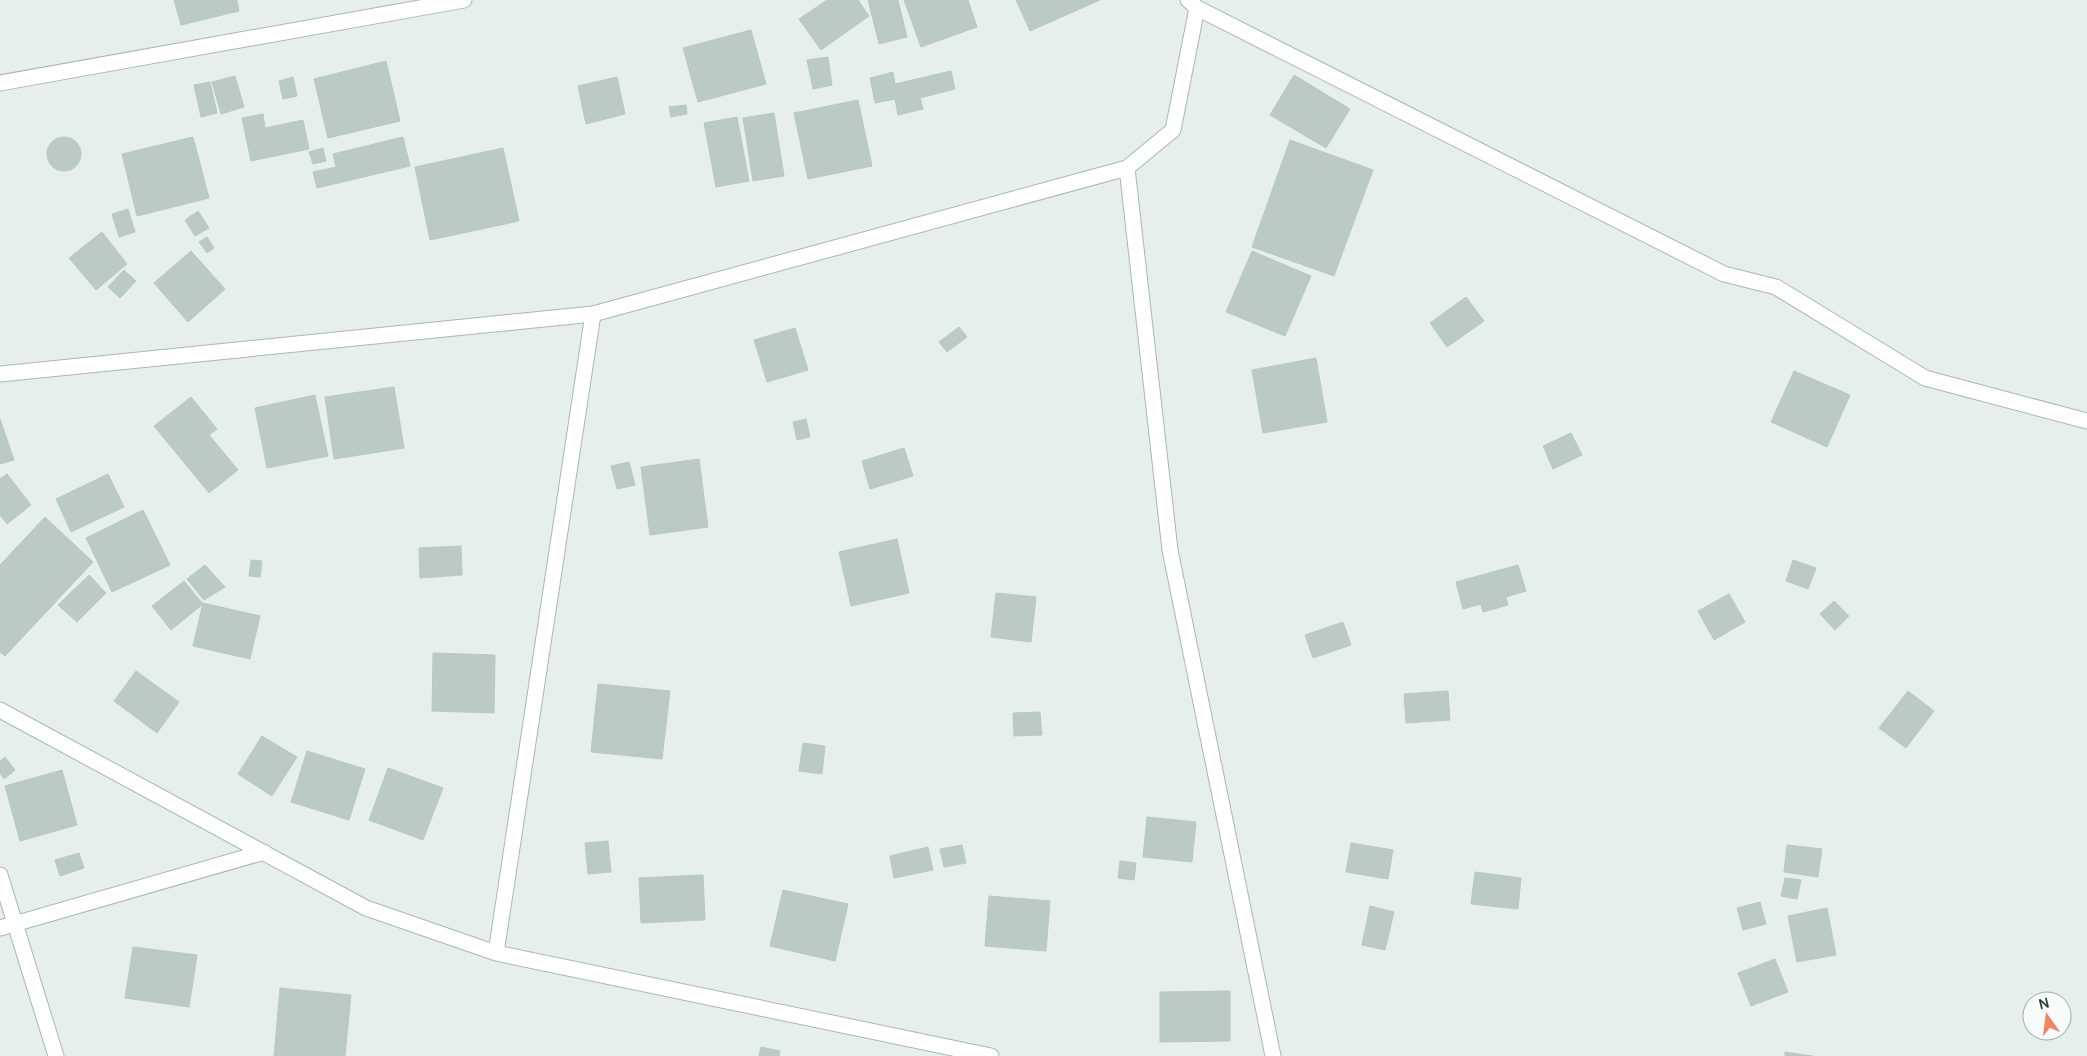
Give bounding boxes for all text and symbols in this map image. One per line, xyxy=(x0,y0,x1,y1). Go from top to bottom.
north arrow xyxy=(2022,991,2072,1041)
text: N xyxy=(2037,992,2051,1013)

